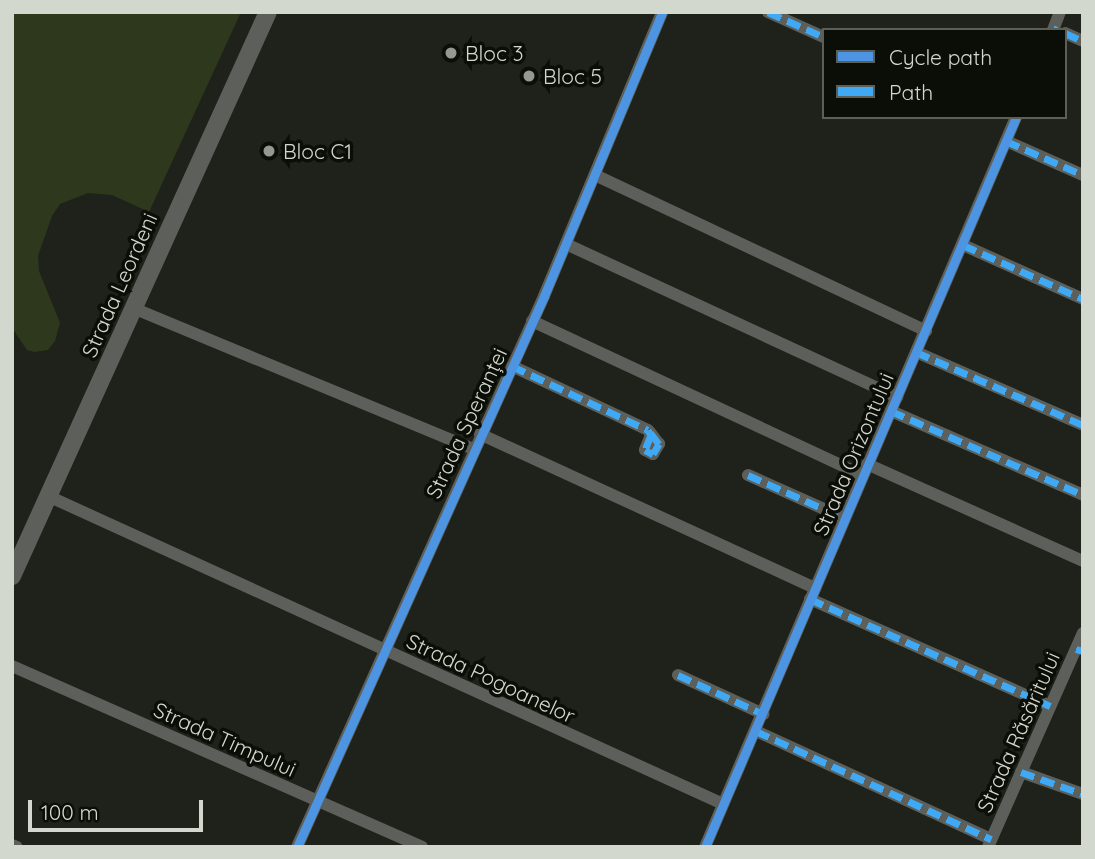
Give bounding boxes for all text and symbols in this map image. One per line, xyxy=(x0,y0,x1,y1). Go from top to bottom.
legend xyxy=(822,28,1067,119)
place label: Bloc 3 xyxy=(465,40,524,66)
text: Cycle path xyxy=(889,44,992,70)
marker: Bloc 3 xyxy=(443,45,459,61)
place label: Bloc 5 xyxy=(543,63,602,89)
marker: Bloc 5 xyxy=(521,68,537,84)
text: Path xyxy=(889,79,933,105)
place label: Bloc C1 xyxy=(283,138,352,164)
marker: Bloc C1 xyxy=(261,143,277,159)
street label: Strada Leordeni xyxy=(76,209,162,361)
street label: Strada Speranței xyxy=(420,344,512,502)
street label: Strada Orizontului xyxy=(807,369,899,539)
street label: Strada Pogoanelor xyxy=(403,628,579,728)
street label: Strada Răsăritului xyxy=(971,648,1065,816)
street label: Strada Timpului xyxy=(150,696,300,782)
scale bar xyxy=(32,786,206,830)
text: 100 m xyxy=(41,799,99,825)

